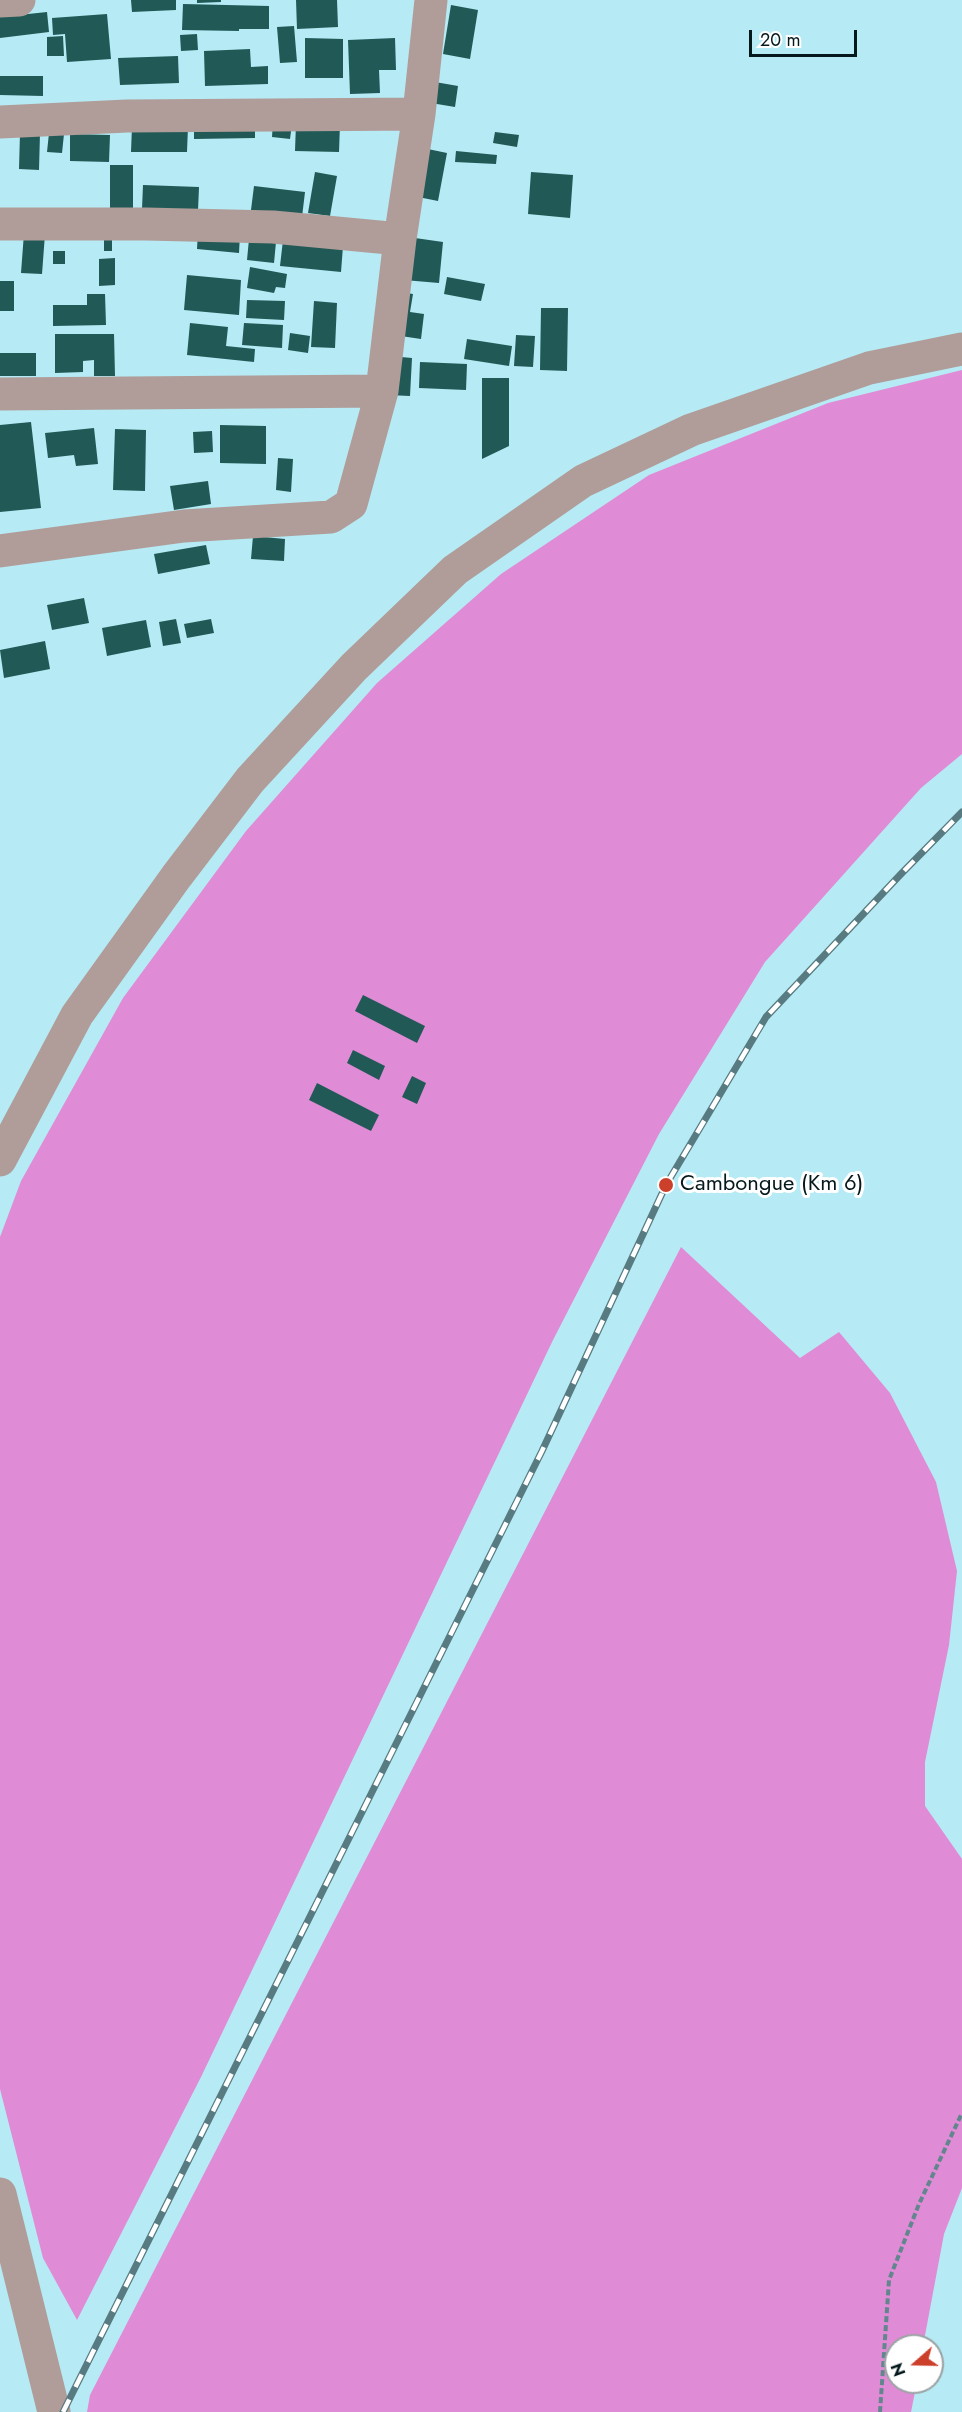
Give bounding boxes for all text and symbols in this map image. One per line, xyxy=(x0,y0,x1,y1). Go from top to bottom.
scale bar xyxy=(752,18,860,56)
text: 20 m xyxy=(760,27,800,53)
place label: Cambongue (Km 6) xyxy=(680,1172,863,1198)
marker: Cambongue (Km 6) xyxy=(657,1176,675,1194)
north arrow xyxy=(884,2334,944,2394)
text: N xyxy=(886,2360,911,2380)

